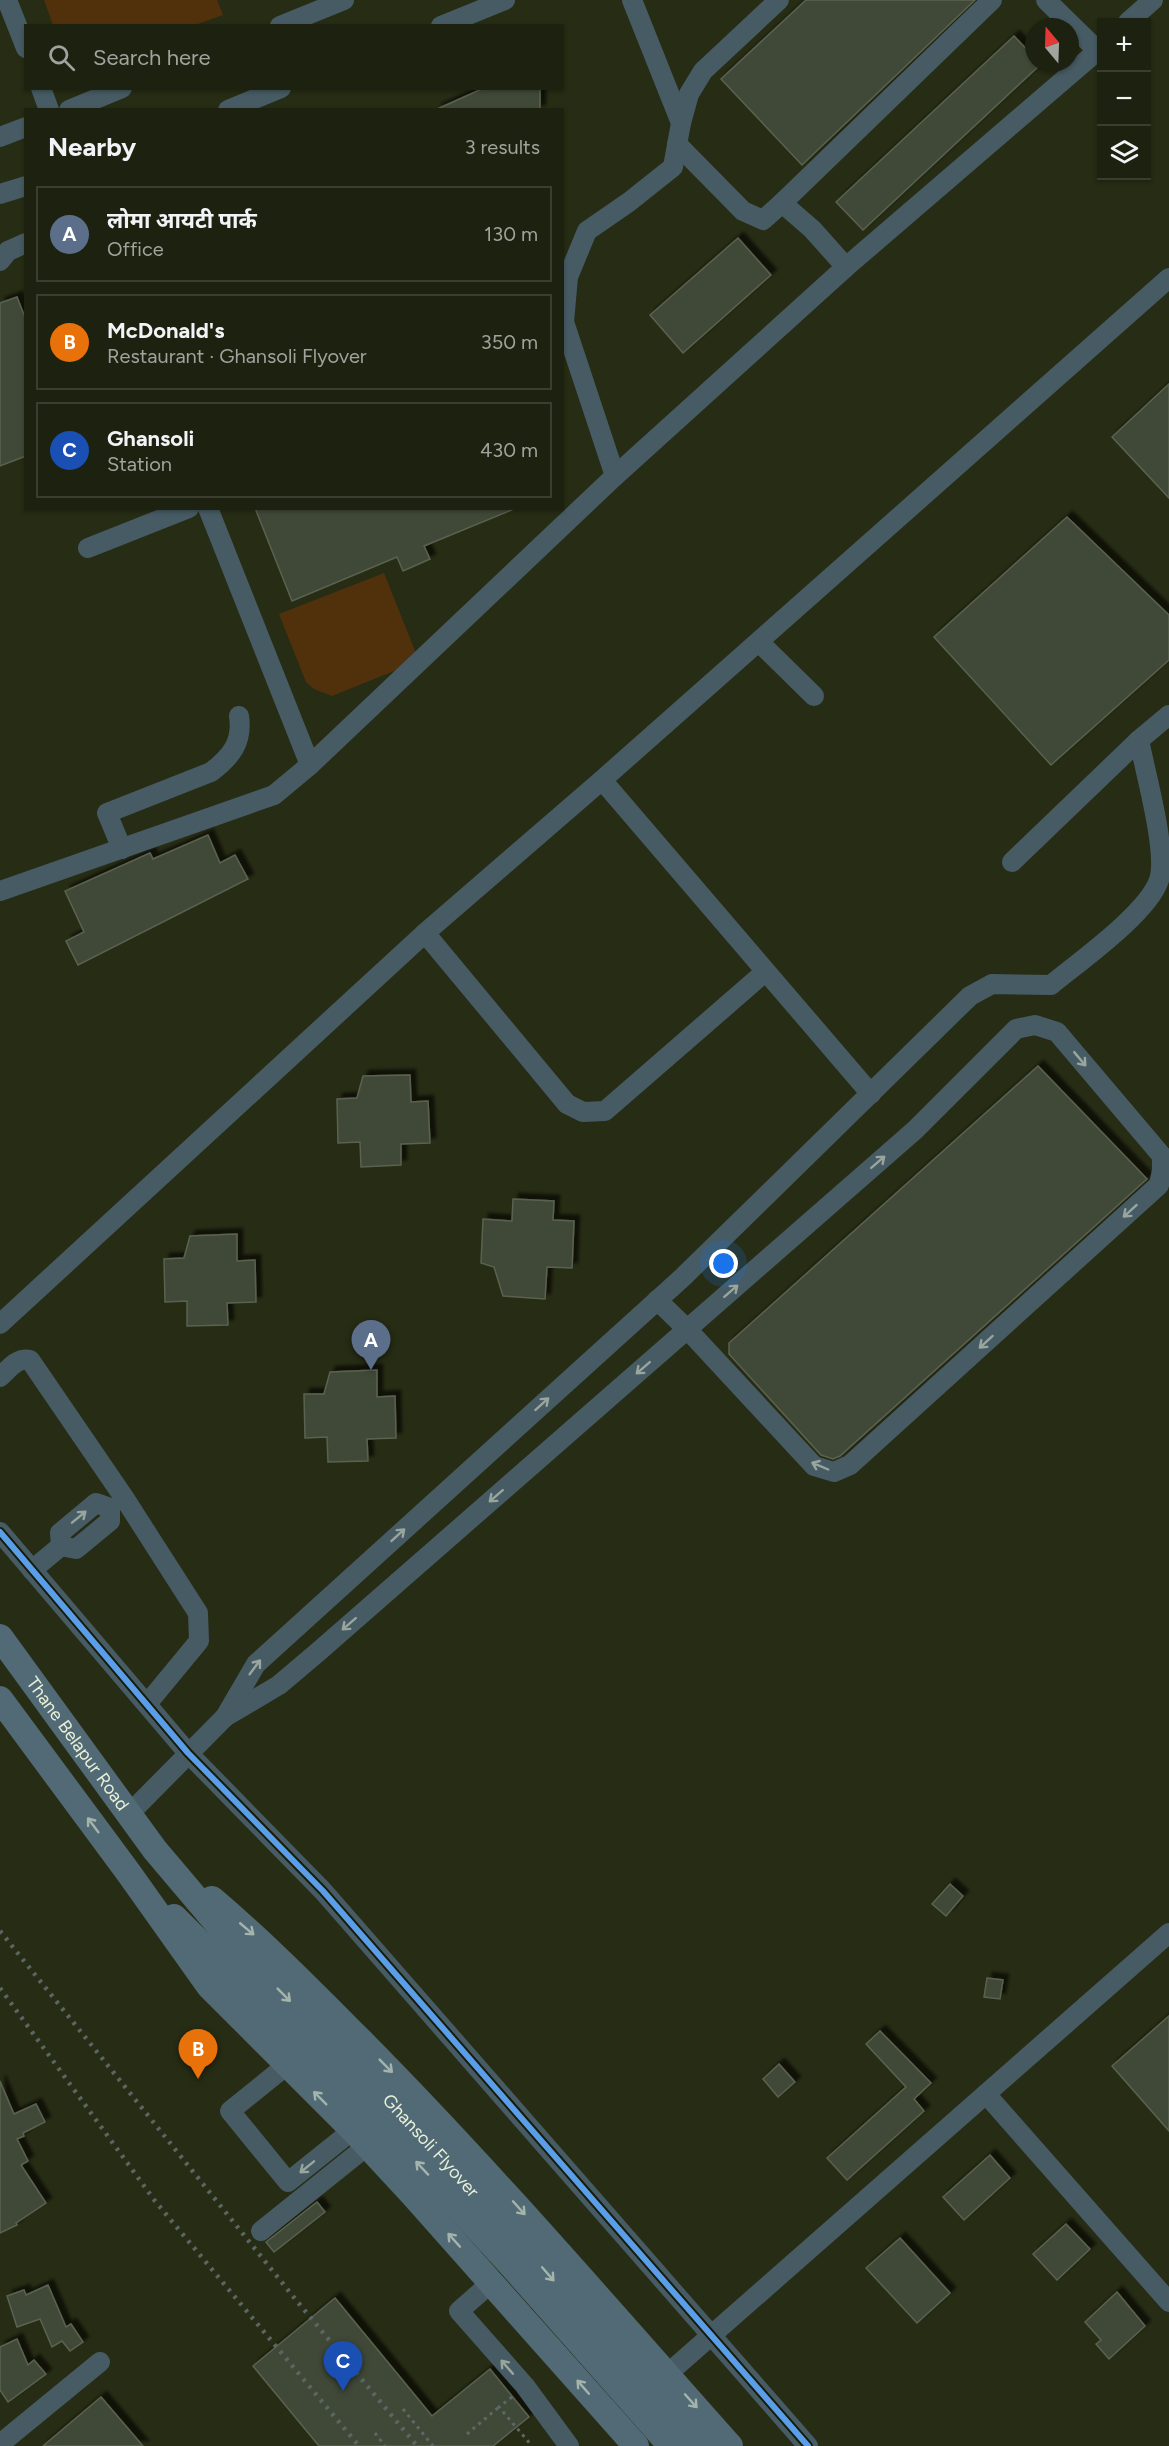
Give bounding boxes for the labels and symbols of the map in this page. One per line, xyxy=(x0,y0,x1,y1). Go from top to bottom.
north arrow xyxy=(1025,18,1079,72)
one-way arrow xyxy=(1073,1051,1087,1066)
one-way arrow xyxy=(870,1155,885,1169)
one-way arrow xyxy=(1123,1204,1138,1218)
your location xyxy=(709,1249,738,1278)
one-way arrow xyxy=(723,1284,738,1298)
pin: A xyxy=(352,1320,391,1370)
one-way arrow xyxy=(979,1335,994,1349)
one-way arrow xyxy=(636,1361,651,1375)
one-way arrow xyxy=(534,1397,549,1411)
one-way arrow xyxy=(811,1460,829,1471)
one-way arrow xyxy=(489,1489,504,1503)
one-way arrow xyxy=(70,1511,86,1524)
one-way arrow xyxy=(390,1528,405,1542)
one-way arrow xyxy=(342,1617,357,1631)
one-way arrow xyxy=(249,1660,262,1676)
street label: Thane Belapur Road xyxy=(22,1672,134,1815)
one-way arrow xyxy=(87,1817,100,1833)
one-way arrow xyxy=(239,1922,254,1936)
one-way arrow xyxy=(277,1988,292,2003)
pin: B xyxy=(178,2030,218,2079)
one-way arrow xyxy=(378,2059,393,2073)
street label: Ghansoli Flyover xyxy=(378,2089,484,2202)
one-way arrow xyxy=(313,2091,328,2106)
one-way arrow xyxy=(300,2160,315,2174)
one-way arrow xyxy=(415,2161,429,2176)
one-way arrow xyxy=(512,2201,526,2216)
one-way arrow xyxy=(447,2233,461,2248)
one-way arrow xyxy=(541,2266,555,2281)
pin: C xyxy=(324,2342,362,2391)
one-way arrow xyxy=(501,2359,515,2375)
one-way arrow xyxy=(576,2380,590,2395)
one-way arrow xyxy=(684,2393,697,2409)

